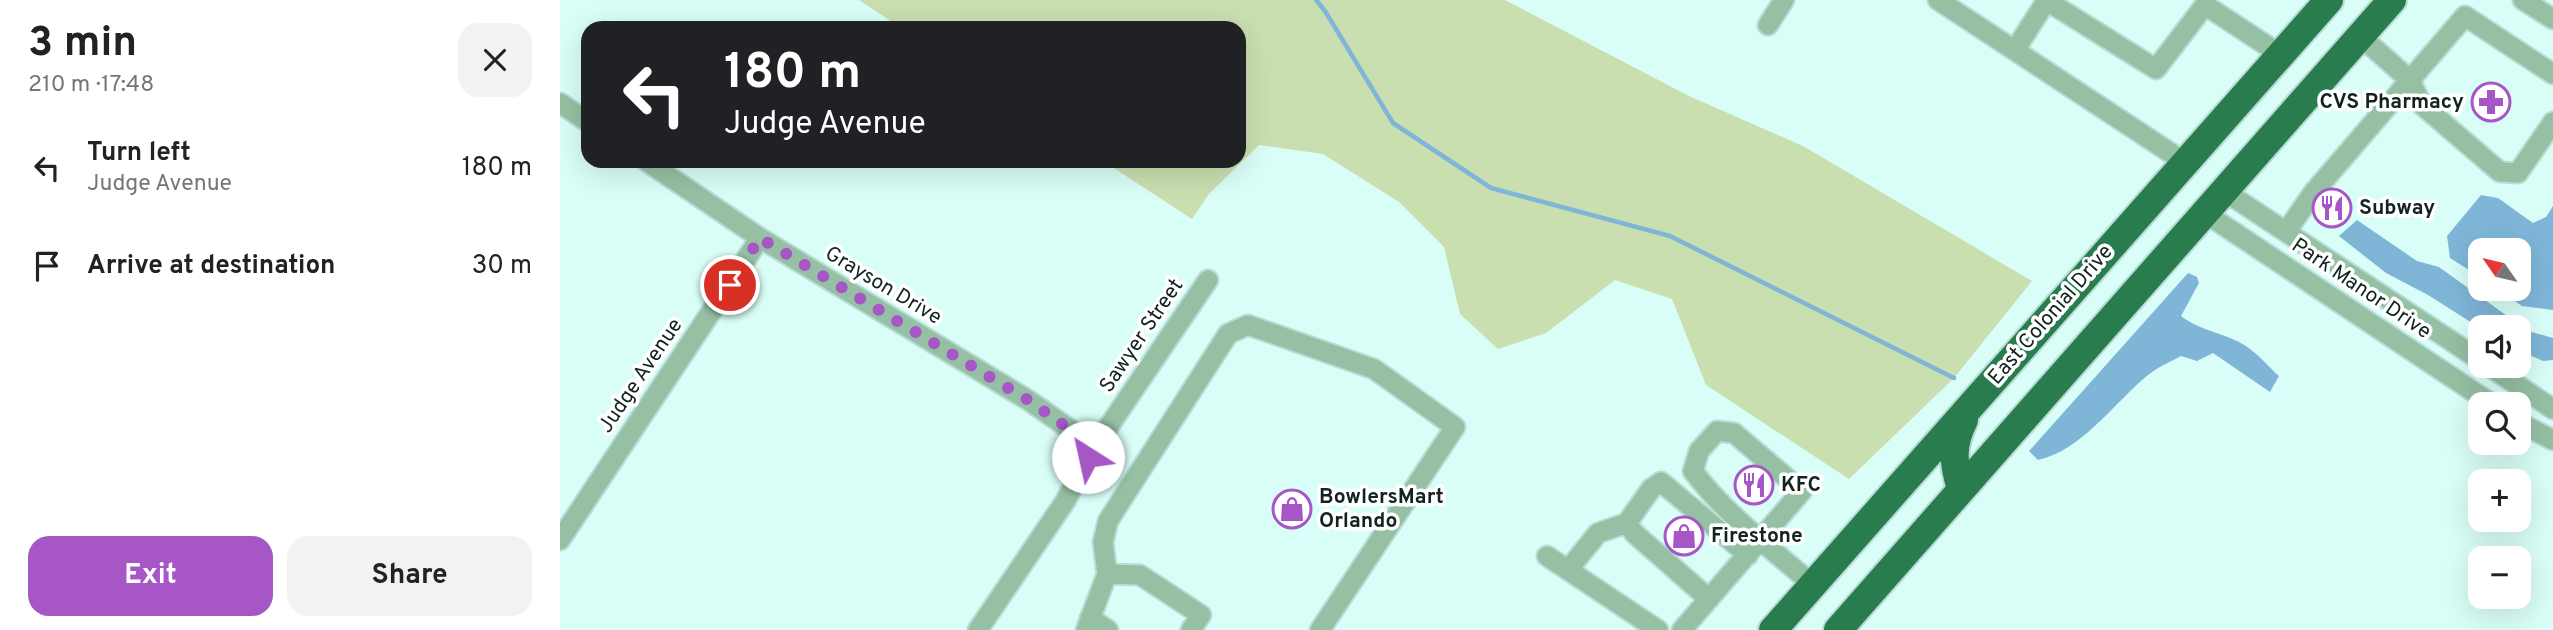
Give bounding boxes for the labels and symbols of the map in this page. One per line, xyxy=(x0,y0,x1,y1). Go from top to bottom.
pharmacy icon: CVS Pharmacy xyxy=(2470,81,2512,123)
place label: CVS Pharmacy xyxy=(2320,89,2464,116)
restaurant icon: Subway xyxy=(2311,187,2353,229)
place label: Subway xyxy=(2359,195,2435,222)
street label: Park Manor Drive xyxy=(2286,232,2436,346)
north arrow xyxy=(2468,238,2530,301)
street label: East Colonial Drive xyxy=(1983,239,2119,391)
street label: Grayson Drive xyxy=(820,241,946,331)
pin xyxy=(700,255,760,315)
street label: Sawyer Street xyxy=(1094,274,1190,398)
street label: Judge Avenue xyxy=(593,314,689,438)
position arrow xyxy=(1051,420,1125,494)
restaurant icon: KFC xyxy=(1733,464,1775,506)
place label: KFC xyxy=(1781,472,1821,499)
place label: BowlersMart Orlando xyxy=(1319,484,1444,535)
shop icon: BowlersMart Orlando xyxy=(1271,488,1313,530)
shop icon: Firestone xyxy=(1663,515,1705,557)
place label: Firestone xyxy=(1711,523,1803,550)

